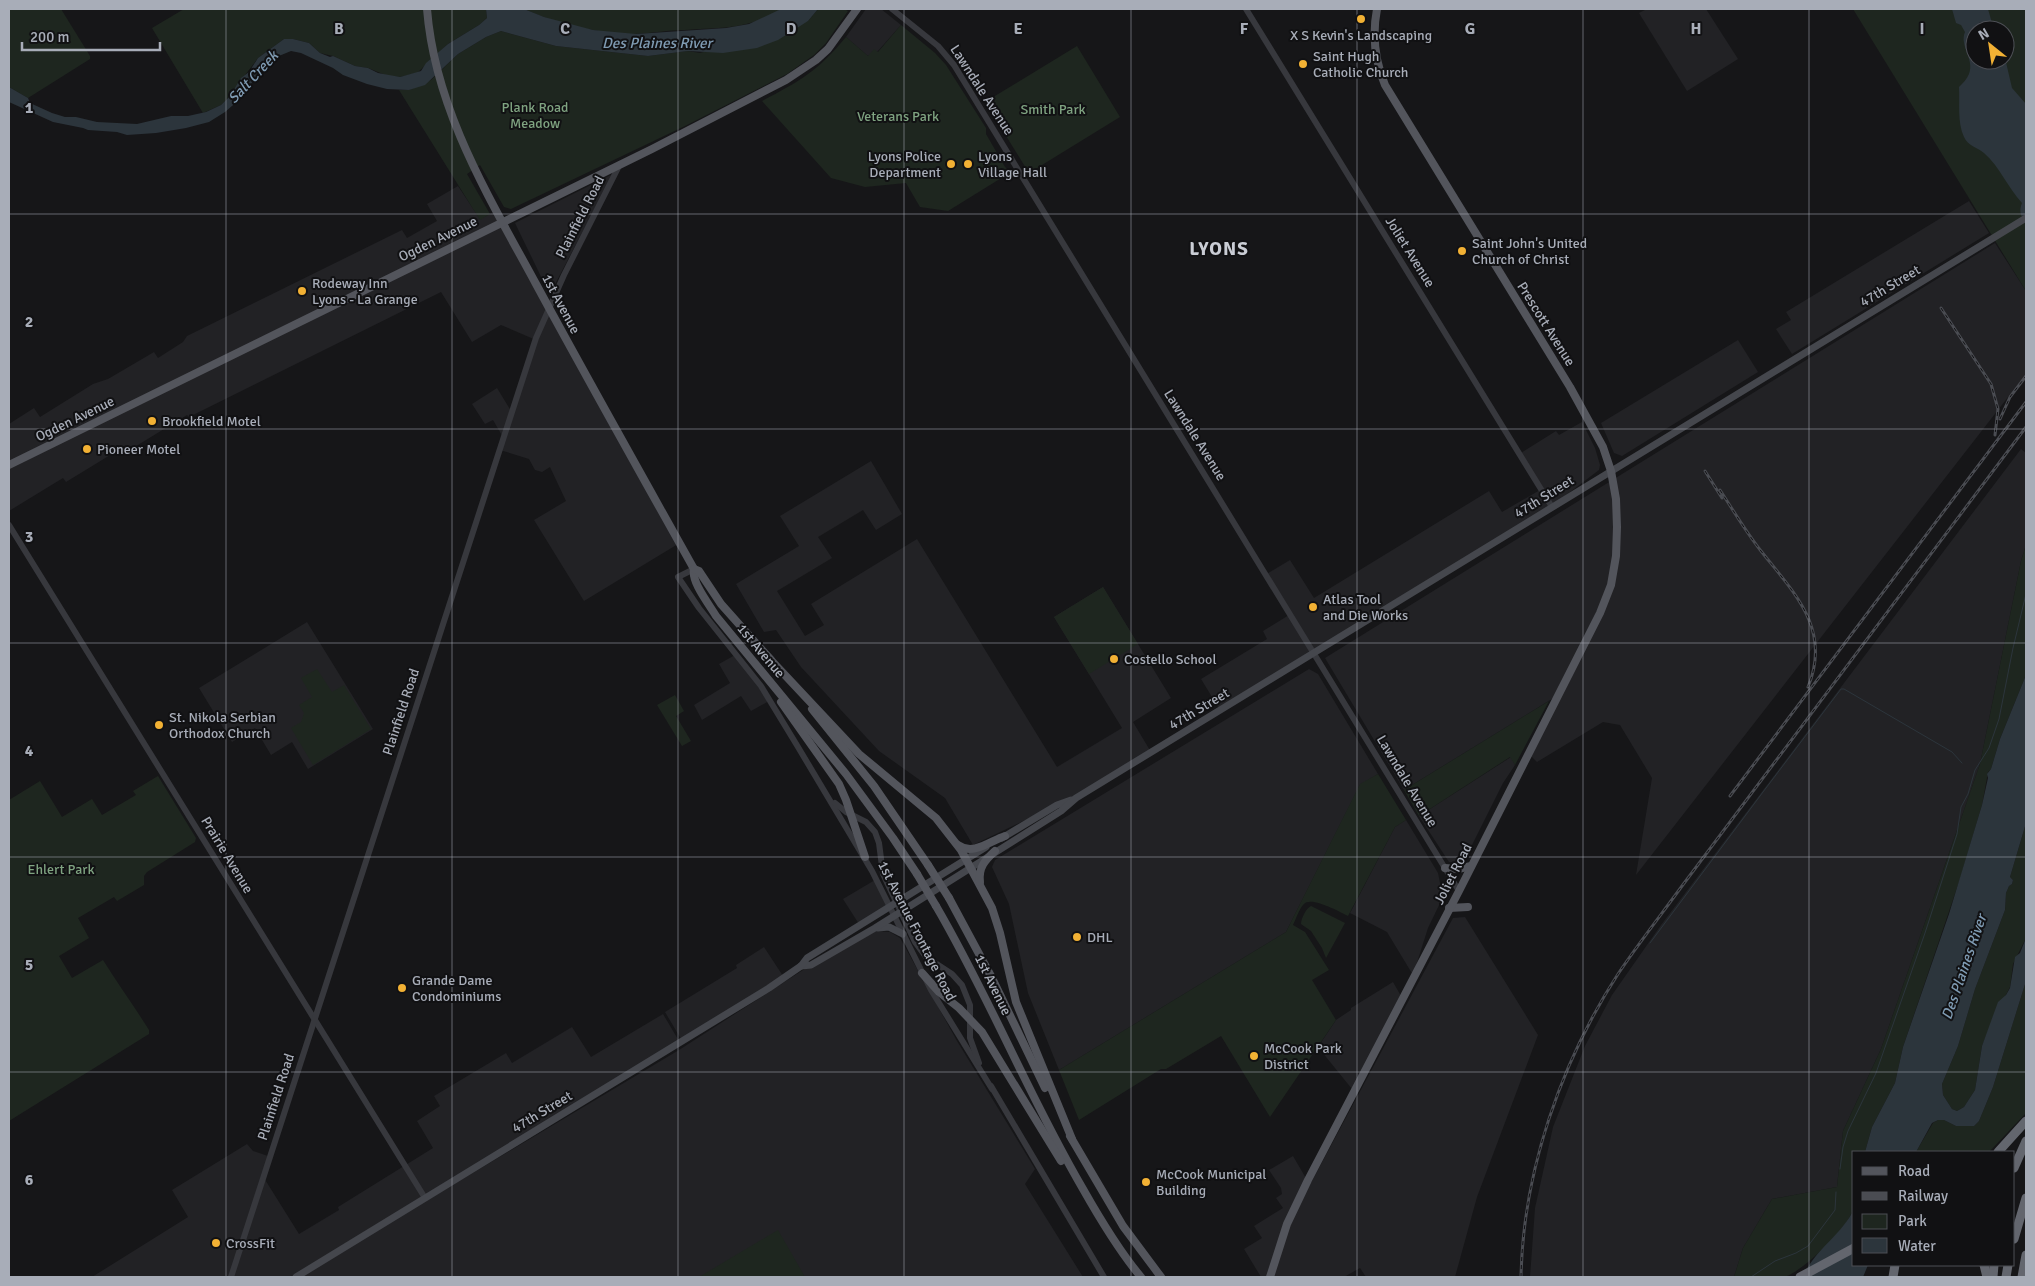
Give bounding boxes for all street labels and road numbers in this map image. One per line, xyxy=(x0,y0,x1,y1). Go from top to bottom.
street label: Lawndale Avenue xyxy=(946,42,1018,138)
street label: Plainfield Road xyxy=(552,173,608,261)
street label: Ogden Avenue xyxy=(396,213,480,265)
street label: Joliet Avenue xyxy=(1382,213,1438,291)
street label: 47th Street xyxy=(1857,261,1923,311)
street label: 1st Avenue xyxy=(538,271,584,337)
street label: Prescott Avenue xyxy=(1513,279,1579,369)
street label: Lawndale Avenue xyxy=(1160,386,1230,484)
street label: Ogden Avenue xyxy=(33,393,117,445)
street label: 47th Street xyxy=(1511,472,1577,522)
street label: 1st Avenue xyxy=(733,620,789,682)
street label: Plainfield Road xyxy=(379,666,423,758)
street label: 47th Street xyxy=(1166,684,1232,734)
street label: Lawndale Avenue xyxy=(1373,732,1441,830)
street label: Prairie Avenue xyxy=(197,813,257,897)
street label: Joliet Road xyxy=(1430,841,1476,907)
street label: 1st Avenue Frontage Road xyxy=(874,858,960,1004)
street label: 1st Avenue xyxy=(971,952,1015,1018)
street label: Plainfield Road xyxy=(254,1051,298,1143)
street label: 47th Street xyxy=(509,1087,575,1137)

